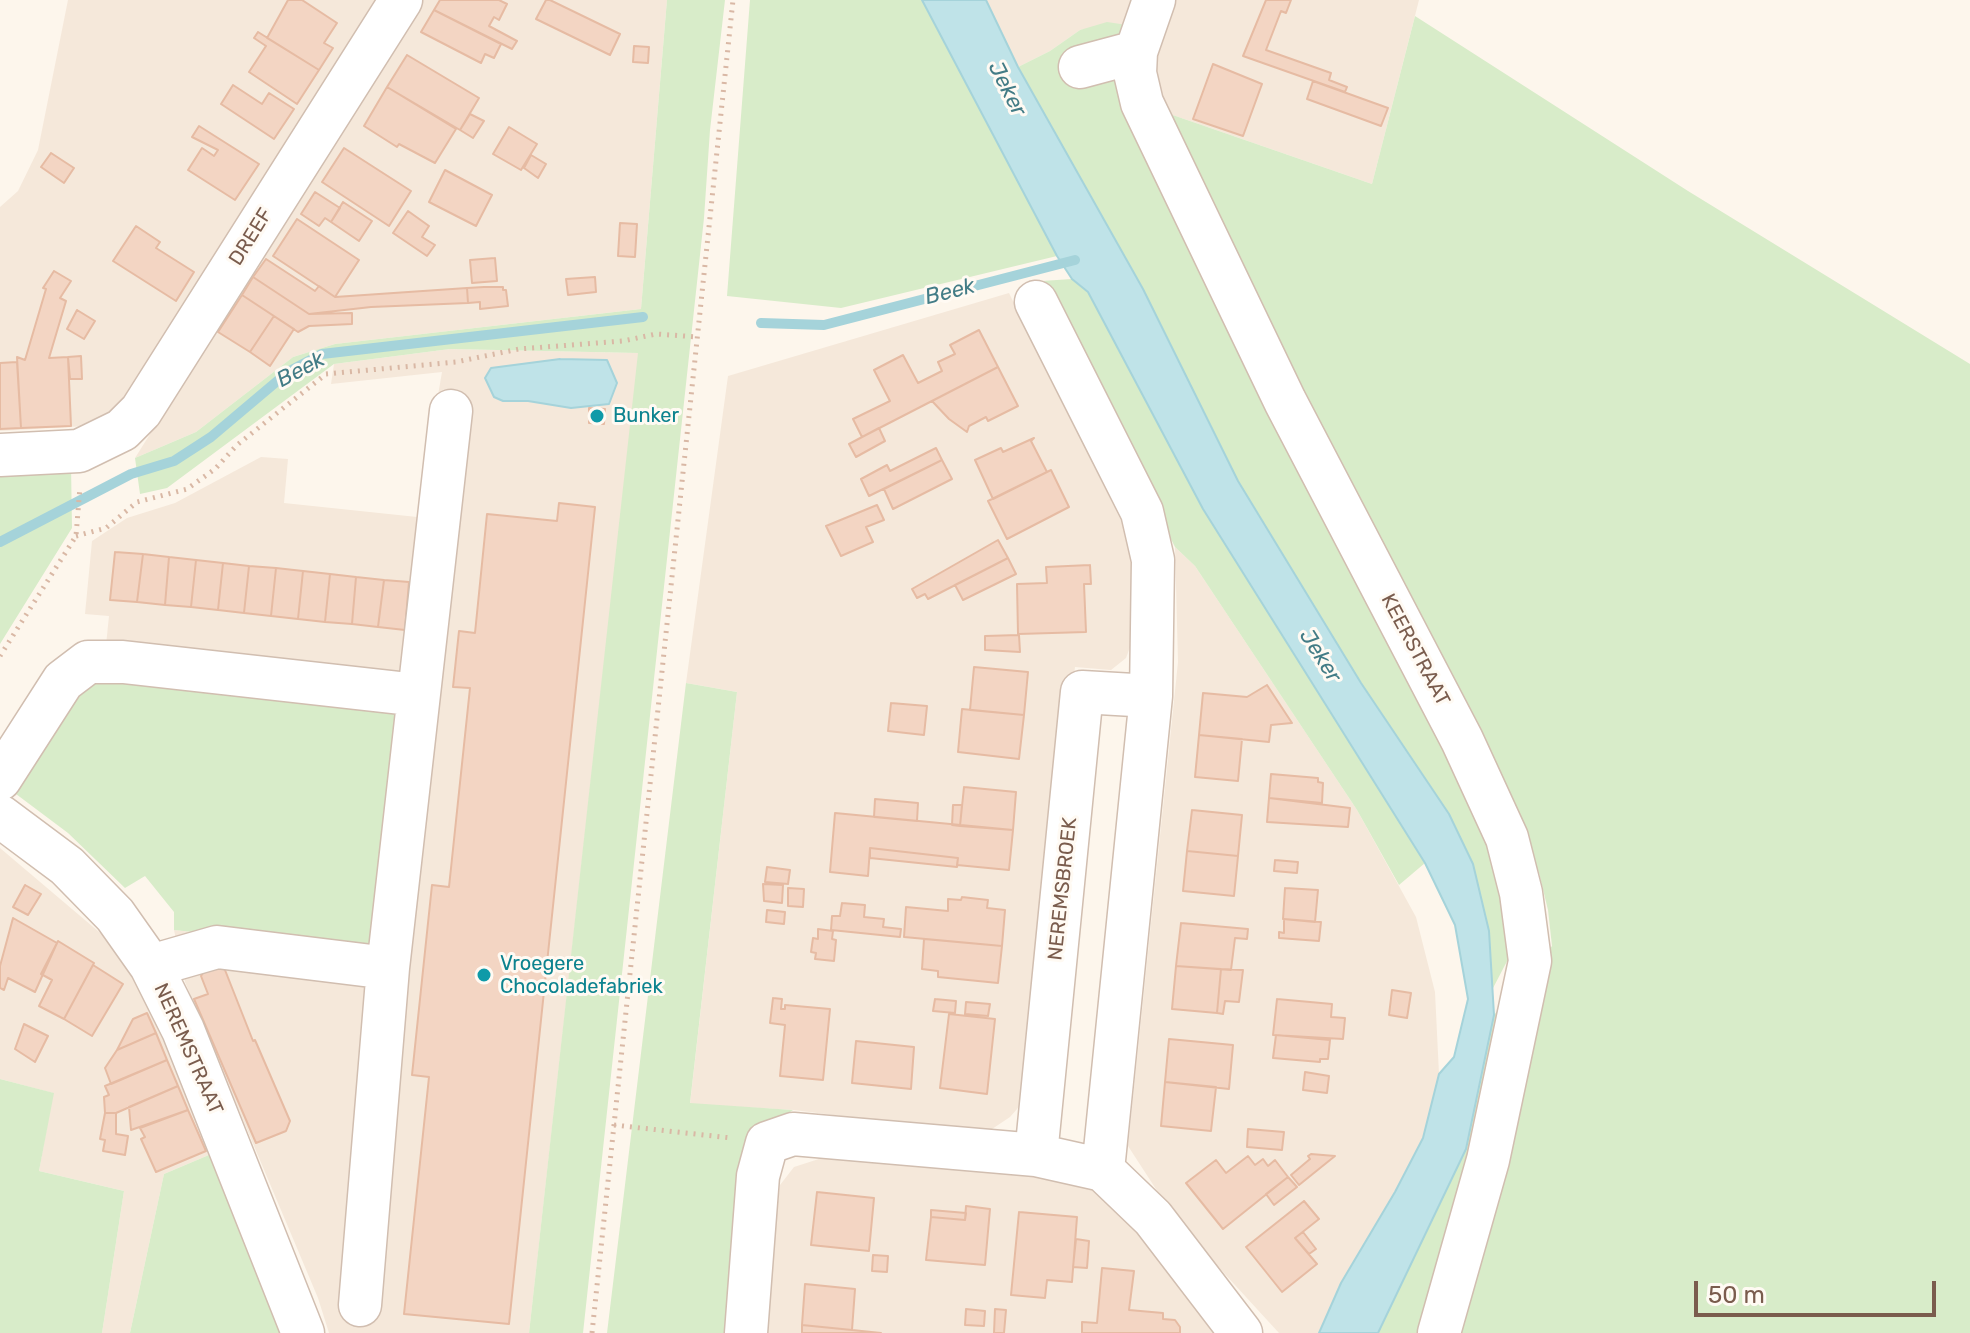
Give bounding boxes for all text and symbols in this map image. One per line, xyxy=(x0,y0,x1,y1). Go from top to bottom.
water label: Jeker xyxy=(982,57,1032,121)
street label: DREEF xyxy=(224,204,278,270)
water label: Beek xyxy=(922,273,978,311)
water label: Beek xyxy=(272,346,330,394)
place label: Bunker xyxy=(613,404,679,428)
marker: Bunker xyxy=(588,407,606,425)
street label: KEERSTRAAT xyxy=(1375,590,1455,710)
water label: Jeker xyxy=(1294,625,1346,687)
street label: NEREMSBROEK xyxy=(1044,816,1082,962)
place label: Vroegere Chocoladefabriek xyxy=(500,952,663,999)
marker: Vroegere Chocoladefabriek xyxy=(475,966,493,984)
street label: NEREMSTRAAT xyxy=(148,980,228,1118)
scale bar xyxy=(1698,1265,1940,1315)
text: 50 m xyxy=(1708,1281,1765,1309)

